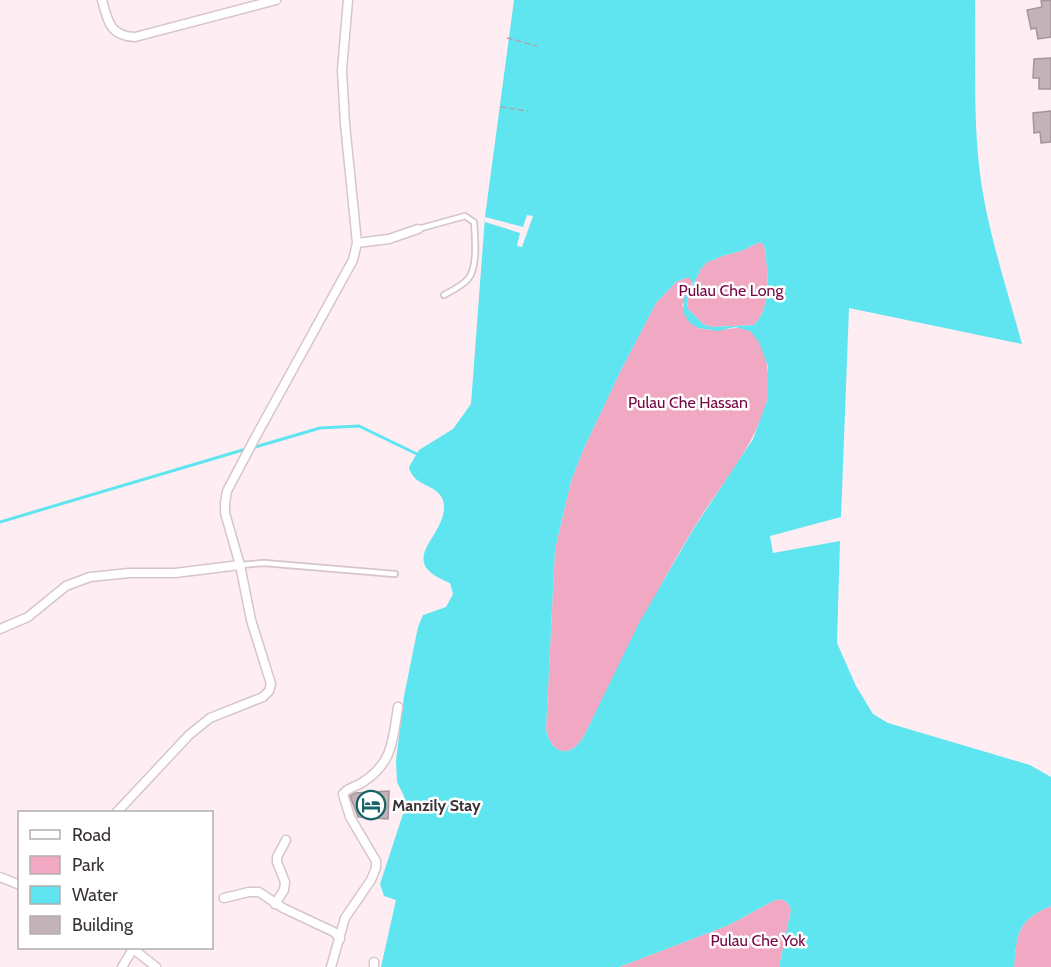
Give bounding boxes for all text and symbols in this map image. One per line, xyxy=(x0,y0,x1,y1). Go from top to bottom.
park label: Pulau Che Long xyxy=(679,281,784,300)
park label: Pulau Che Hassan xyxy=(628,393,748,412)
hotel icon: Manzily Stay xyxy=(355,789,387,821)
place label: Manzily Stay xyxy=(392,796,481,815)
legend xyxy=(18,811,213,949)
text: Road xyxy=(72,824,111,846)
text: Park xyxy=(72,854,105,876)
text: Water xyxy=(72,884,118,906)
text: Building xyxy=(72,914,134,936)
park label: Pulau Che Yok xyxy=(711,931,806,950)

